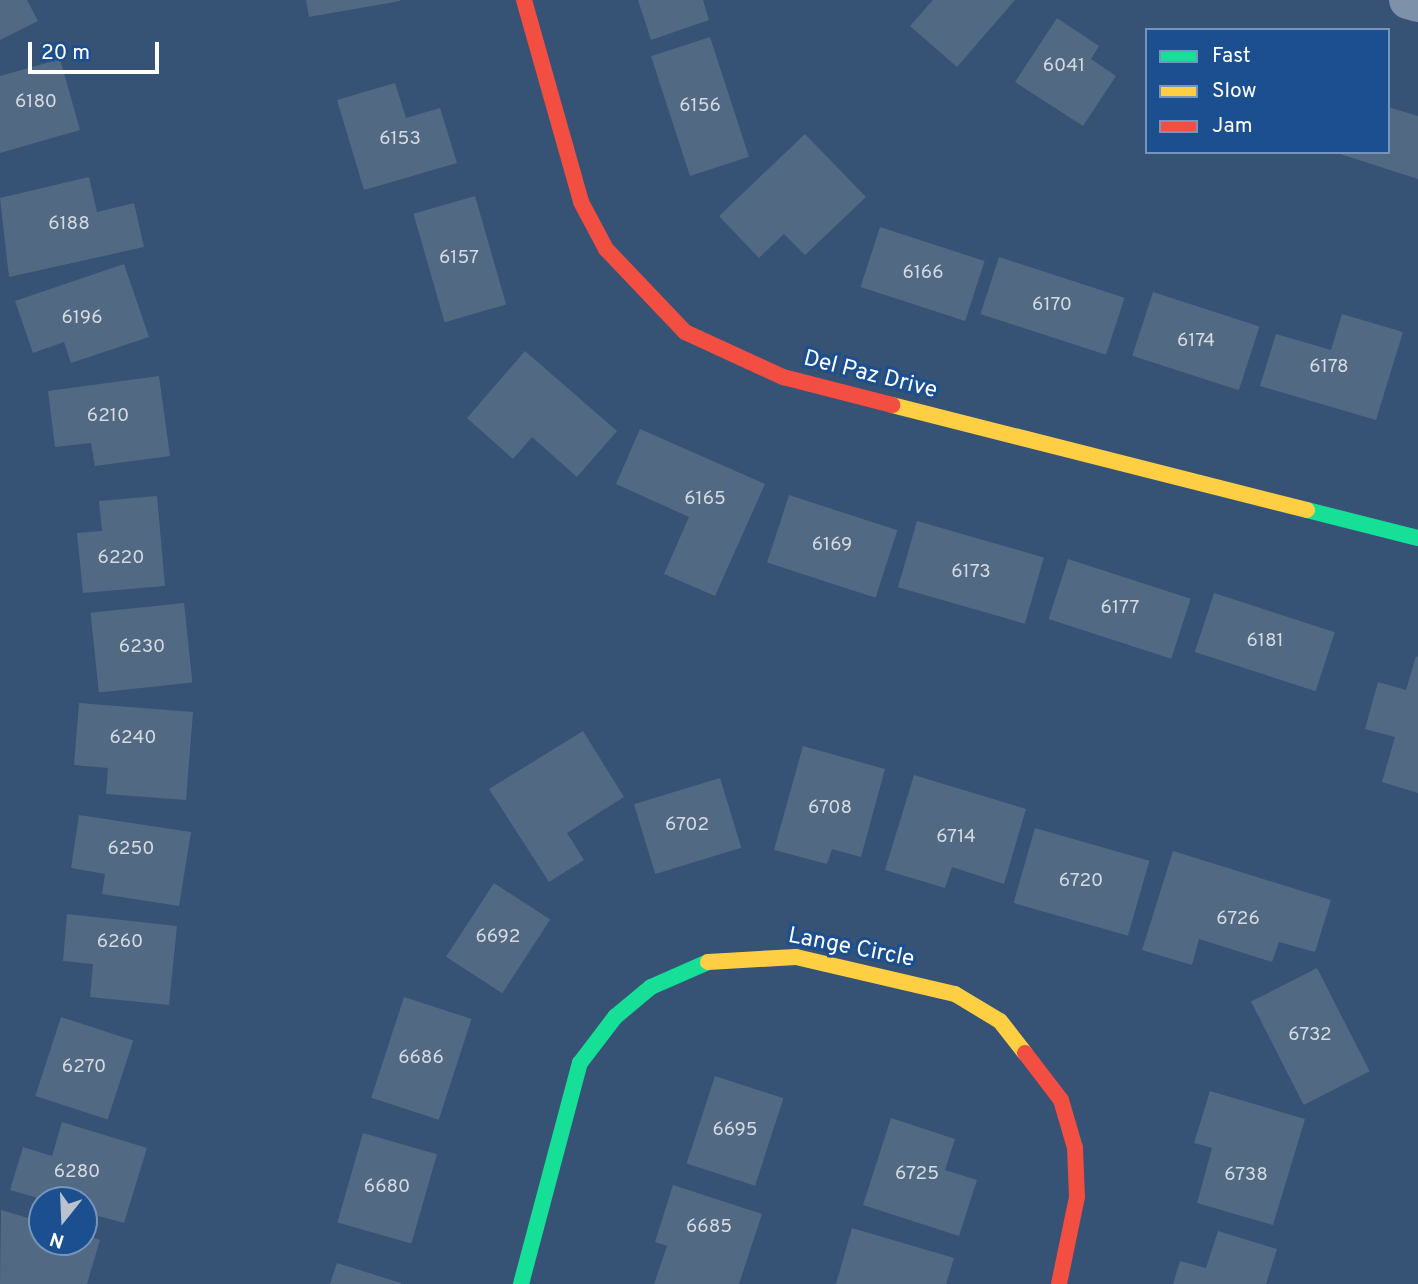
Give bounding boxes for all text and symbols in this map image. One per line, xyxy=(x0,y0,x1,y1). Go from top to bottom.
scale bar xyxy=(32,28,163,72)
legend xyxy=(1145,28,1390,154)
text: 20 m xyxy=(41,40,90,67)
text: Fast xyxy=(1212,43,1251,70)
house number: 6041 xyxy=(1043,56,1085,78)
text: Slow xyxy=(1212,78,1257,105)
house number: 6180 xyxy=(15,92,57,114)
house number: 6156 xyxy=(679,96,721,118)
text: Jam xyxy=(1212,113,1253,140)
house number: 6153 xyxy=(379,129,421,151)
house number: 6188 xyxy=(48,214,90,236)
house number: 6157 xyxy=(439,248,479,270)
house number: 6166 xyxy=(902,263,944,285)
house number: 6170 xyxy=(1032,295,1072,317)
house number: 6196 xyxy=(61,308,103,330)
house number: 6174 xyxy=(1177,331,1215,353)
street label: Del Paz Drive xyxy=(800,346,940,406)
house number: 6178 xyxy=(1309,357,1349,379)
house number: 6210 xyxy=(87,406,129,428)
house number: 6165 xyxy=(684,489,726,511)
house number: 6169 xyxy=(812,535,852,557)
house number: 6220 xyxy=(98,548,144,570)
house number: 6173 xyxy=(951,562,991,584)
house number: 6177 xyxy=(1101,598,1139,620)
house number: 6181 xyxy=(1246,631,1284,653)
house number: 6230 xyxy=(119,637,165,659)
house number: 6240 xyxy=(110,728,156,750)
house number: 6708 xyxy=(808,798,852,820)
house number: 6702 xyxy=(665,815,709,837)
house number: 6714 xyxy=(936,827,976,849)
house number: 6250 xyxy=(108,839,154,861)
house number: 6720 xyxy=(1059,871,1103,893)
house number: 6726 xyxy=(1216,909,1260,931)
street label: Lange Circle xyxy=(785,923,917,975)
house number: 6692 xyxy=(476,927,520,949)
house number: 6260 xyxy=(97,932,143,954)
house number: 6732 xyxy=(1288,1025,1332,1047)
house number: 6686 xyxy=(398,1048,444,1070)
house number: 6270 xyxy=(62,1057,106,1079)
house number: 6695 xyxy=(712,1120,758,1142)
house number: 6280 xyxy=(54,1162,100,1184)
house number: 6725 xyxy=(895,1164,939,1186)
house number: 6738 xyxy=(1224,1165,1268,1187)
house number: 6680 xyxy=(364,1177,410,1199)
north arrow xyxy=(28,1186,98,1256)
house number: 6685 xyxy=(686,1217,732,1239)
text: N xyxy=(47,1226,67,1253)

